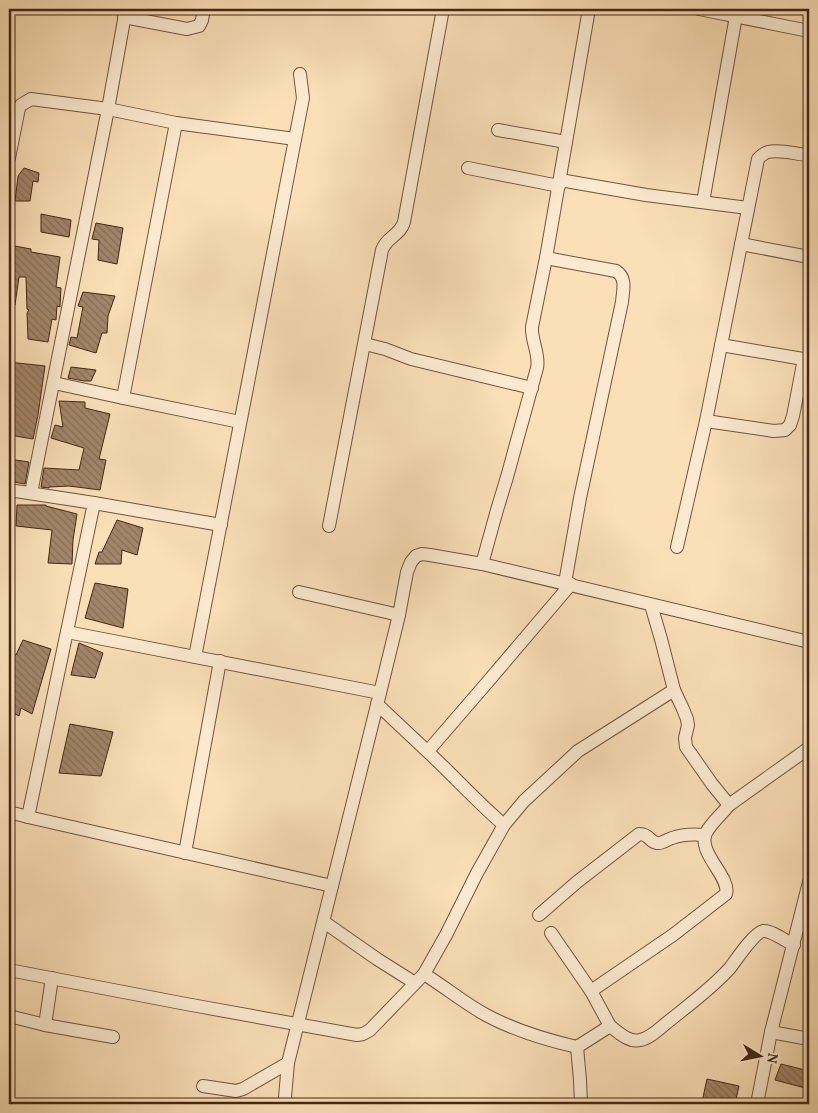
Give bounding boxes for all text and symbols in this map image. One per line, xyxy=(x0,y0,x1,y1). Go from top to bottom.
north arrow xyxy=(736,1030,786,1080)
text: N xyxy=(761,1051,782,1065)

